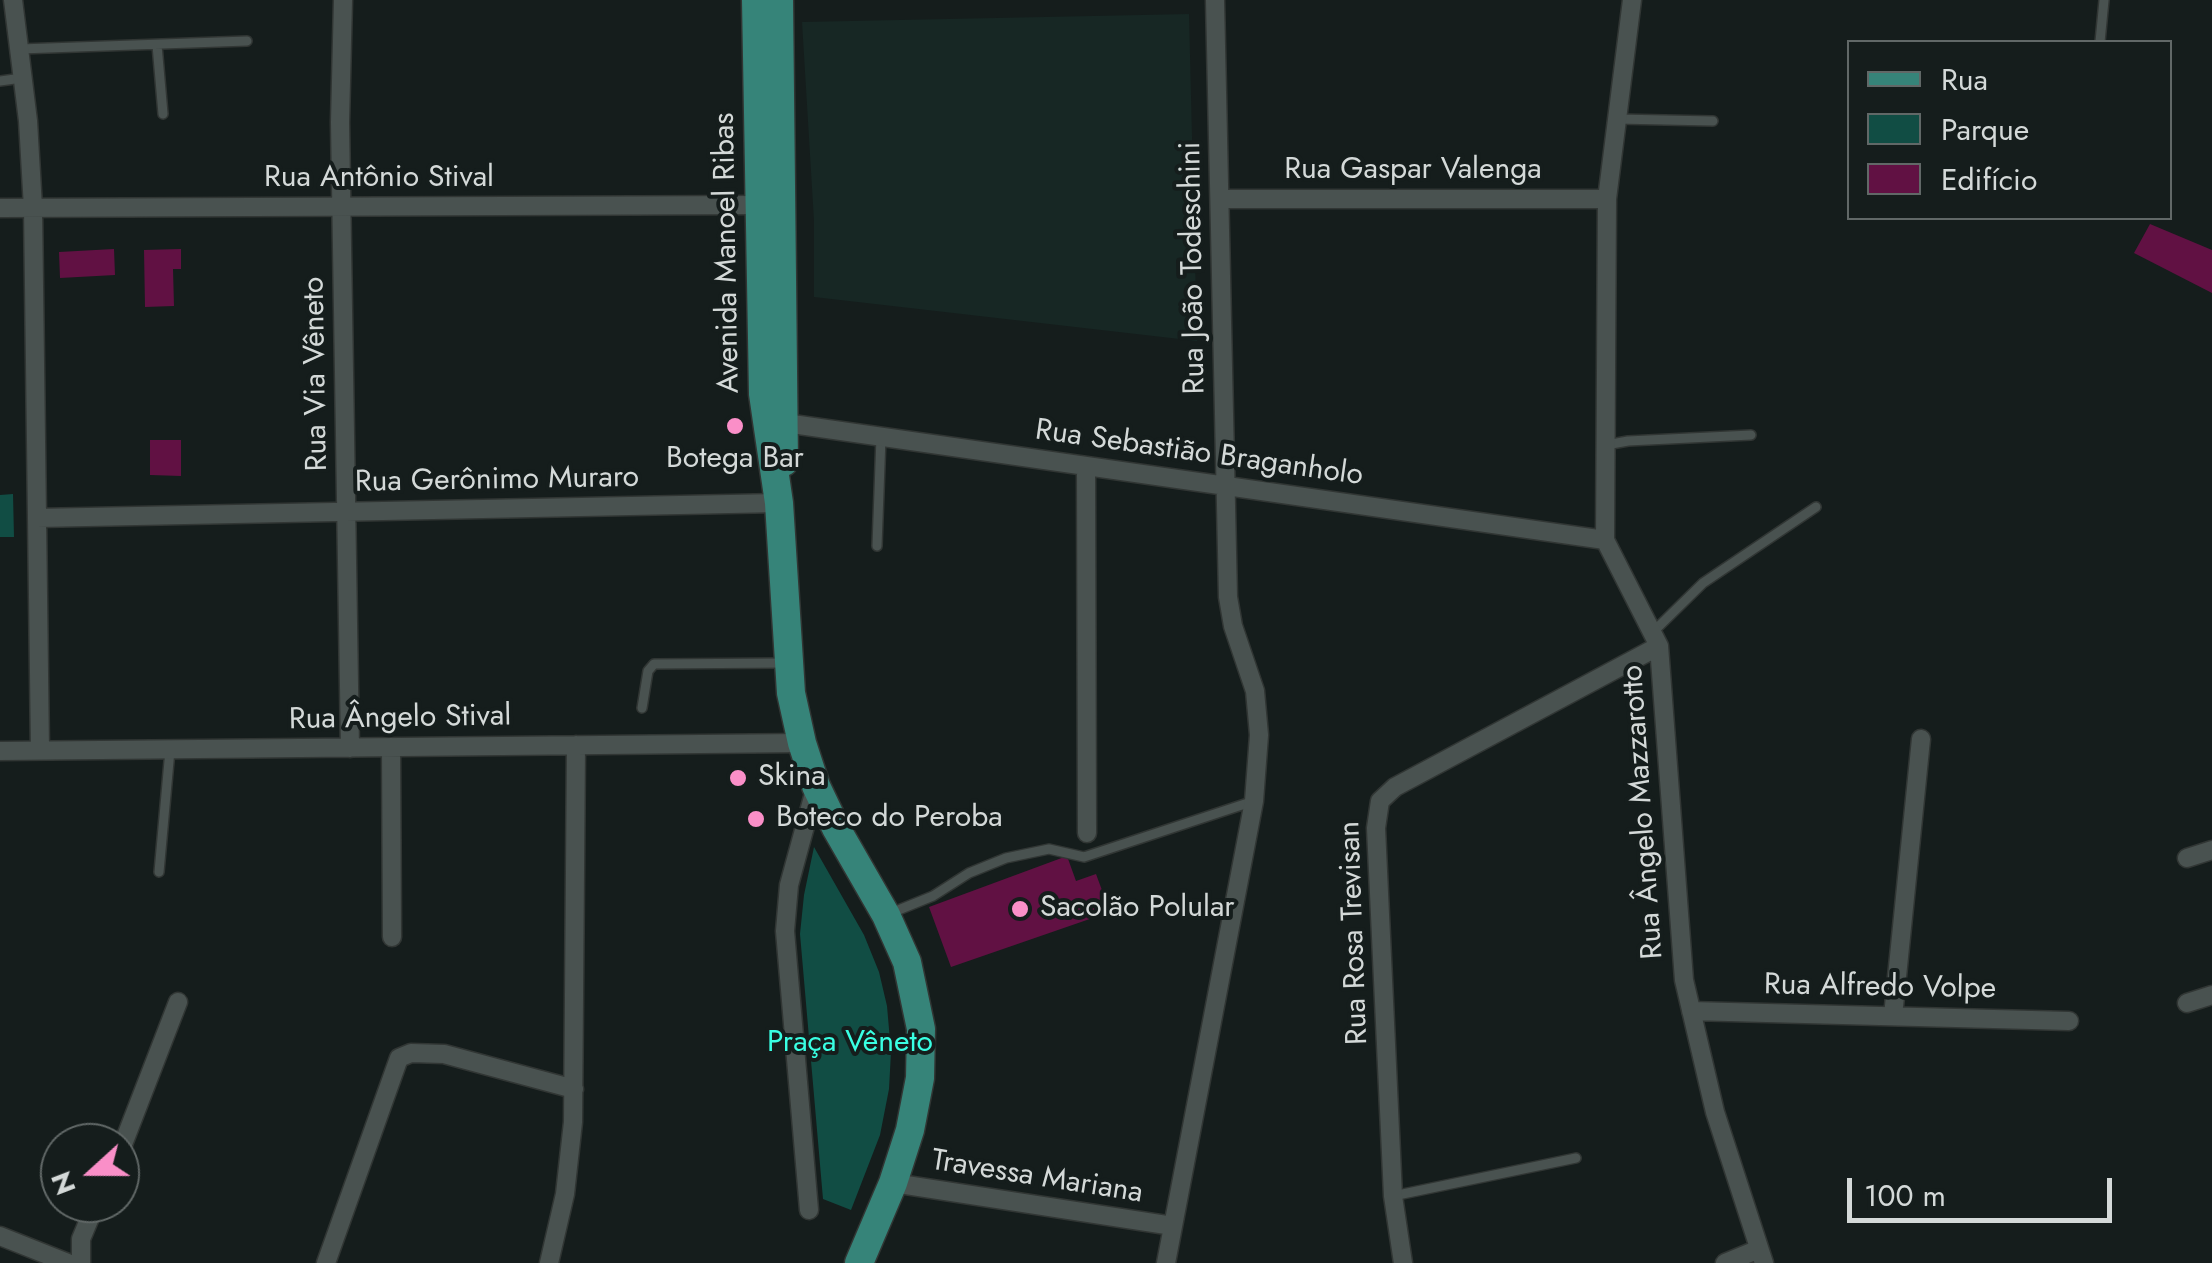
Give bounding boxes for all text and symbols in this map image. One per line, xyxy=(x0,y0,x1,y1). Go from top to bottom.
legend xyxy=(1847,40,2172,220)
text: Rua xyxy=(1941,58,1988,101)
text: Parque xyxy=(1941,108,2029,151)
street label: Avenida Manoel Ribas xyxy=(708,112,748,394)
street label: Rua João Todeschini xyxy=(1174,141,1214,395)
street label: Rua Gaspar Valenga xyxy=(1284,153,1542,189)
text: Edifício xyxy=(1941,158,2037,201)
street label: Rua Antônio Stival xyxy=(264,161,494,197)
street label: Rua Via Vêneto xyxy=(297,276,337,472)
street label: Rua Sebastião Braganholo xyxy=(1033,413,1365,495)
marker: Botega Bar xyxy=(724,415,746,437)
place label: Botega Bar xyxy=(666,442,804,478)
street label: Rua Gerônimo Muraro xyxy=(355,461,639,501)
street label: Rua Ângelo Mazzarotto xyxy=(1616,664,1672,960)
street label: Rua Ângelo Stival xyxy=(289,699,511,739)
place label: Skina xyxy=(758,760,826,796)
marker: Skina xyxy=(727,767,749,789)
place label: Boteco do Peroba xyxy=(776,801,1003,837)
marker: Boteco do Peroba xyxy=(745,808,767,830)
street label: Rua Rosa Trevisan xyxy=(1333,820,1377,1046)
place label: Sacolão Polular xyxy=(1040,891,1235,927)
marker: Sacolão Polular xyxy=(1009,898,1031,920)
street label: Rua Alfredo Volpe xyxy=(1764,968,1996,1008)
park label: Praça Vêneto xyxy=(767,1026,933,1062)
north arrow xyxy=(40,1123,140,1223)
street label: Travessa Mariana xyxy=(929,1144,1145,1212)
scale bar xyxy=(1852,1158,2117,1220)
text: N xyxy=(40,1165,87,1201)
text: 100 m xyxy=(1864,1174,1946,1217)

